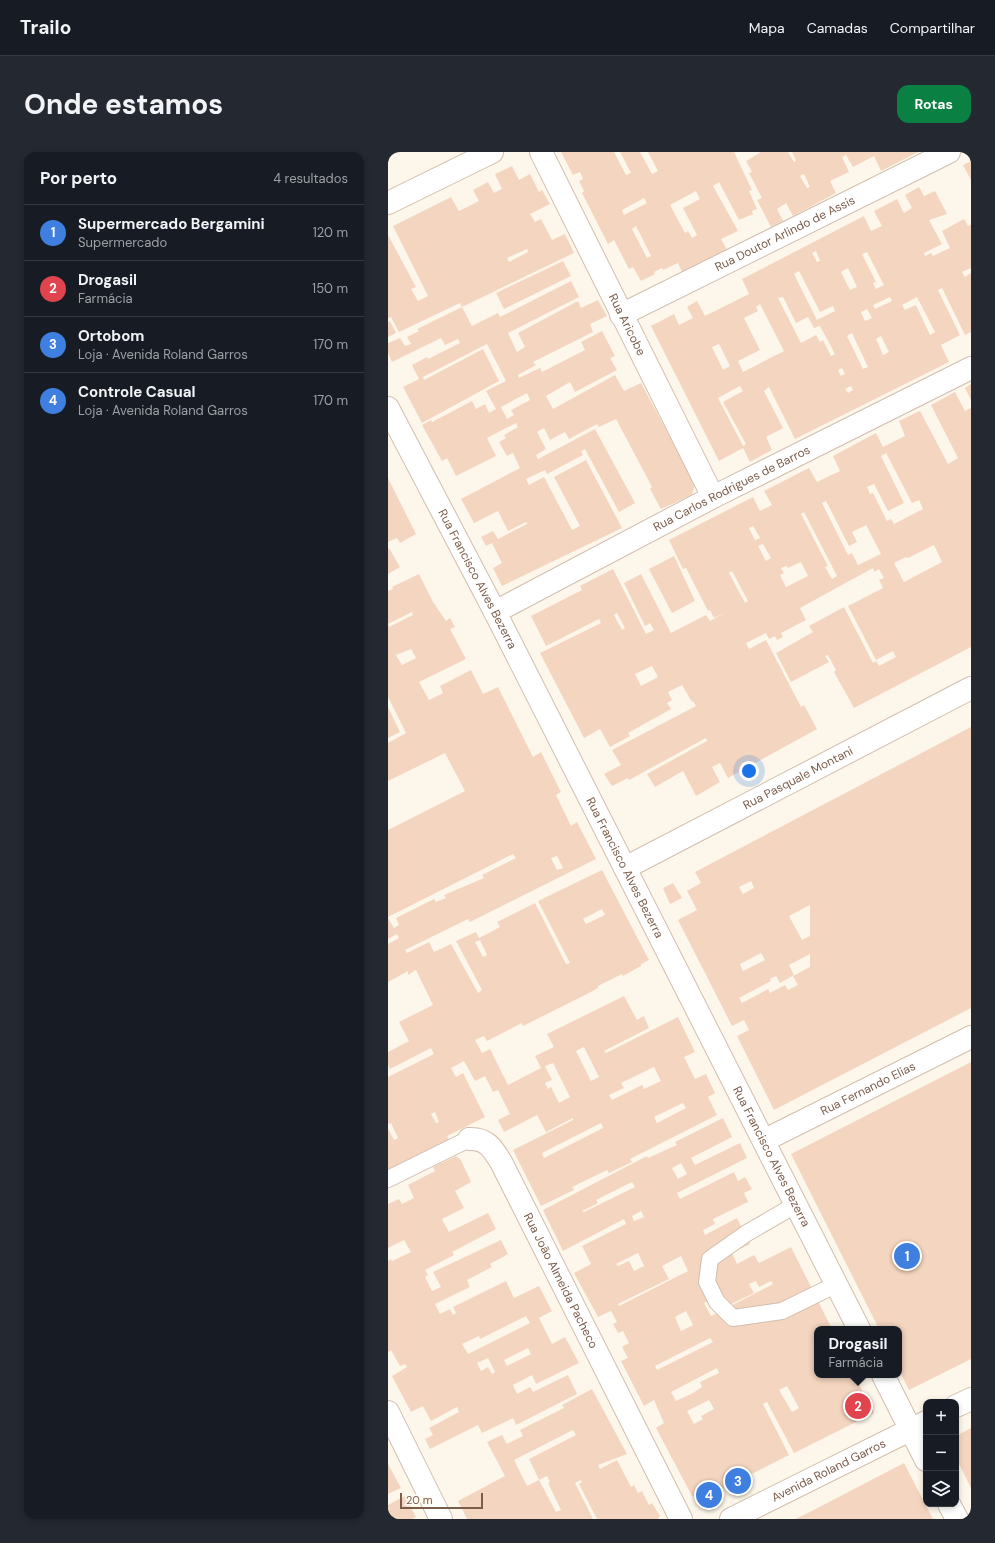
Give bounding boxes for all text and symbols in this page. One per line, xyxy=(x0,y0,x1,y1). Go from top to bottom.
text: Trailo xyxy=(20,15,71,40)
text: Mapa xyxy=(749,19,785,37)
text: Camadas xyxy=(807,19,868,37)
text: Compartilhar xyxy=(890,19,975,37)
button: Rotas xyxy=(897,85,971,123)
text: Onde estamos xyxy=(24,86,223,123)
text: Por perto xyxy=(40,167,117,189)
text: 4 resultados xyxy=(273,170,348,187)
street label: Rua Doutor Arlindo de Assis xyxy=(712,192,858,275)
text: Supermercado Bergamini xyxy=(78,214,265,234)
text: 1 xyxy=(51,224,55,241)
text: 120 m xyxy=(313,224,348,241)
text: Supermercado xyxy=(78,234,167,251)
text: Drogasil xyxy=(78,270,137,290)
text: 2 xyxy=(49,280,57,297)
text: 150 m xyxy=(312,280,348,297)
text: Farmácia xyxy=(78,290,133,307)
street label: Rua Aricobe xyxy=(605,291,649,359)
text: Ortobom xyxy=(78,326,144,346)
text: 3 xyxy=(49,336,57,353)
text: 170 m xyxy=(313,336,348,353)
text: Loja · Avenida Roland Garros xyxy=(78,346,248,363)
text: Controle Casual xyxy=(78,382,196,402)
text: 4 xyxy=(49,392,57,409)
text: 170 m xyxy=(313,392,348,409)
text: Loja · Avenida Roland Garros xyxy=(78,402,248,419)
street label: Rua Carlos Rodrigues de Barros xyxy=(650,442,813,535)
street label: Rua Francisco Alves Bezerra xyxy=(434,506,520,652)
street label: Rua Pasquale Montani xyxy=(740,743,856,813)
your location xyxy=(739,761,759,781)
street label: Rua Francisco Alves Bezerra xyxy=(582,795,667,941)
street label: Rua Fernando Elias xyxy=(818,1058,918,1119)
street label: Rua Francisco Alves Bezerra xyxy=(729,1083,814,1230)
street label: Rua João Almeida Pacheco xyxy=(520,1210,602,1351)
pin: 1 xyxy=(894,1241,920,1271)
popup xyxy=(814,1326,902,1378)
text: Drogasil xyxy=(828,1334,888,1354)
text: Farmácia xyxy=(828,1354,883,1371)
pin: 2 xyxy=(845,1391,871,1421)
map controls xyxy=(923,1399,959,1507)
button: + xyxy=(923,1399,959,1435)
street label: Avenida Roland Garros xyxy=(769,1435,888,1506)
button: − xyxy=(923,1435,959,1471)
pin: 3 xyxy=(725,1466,751,1496)
button: layers xyxy=(923,1471,959,1507)
pin: 4 xyxy=(696,1480,722,1510)
scale bar xyxy=(400,1491,483,1510)
text: 20 m xyxy=(406,1493,432,1507)

